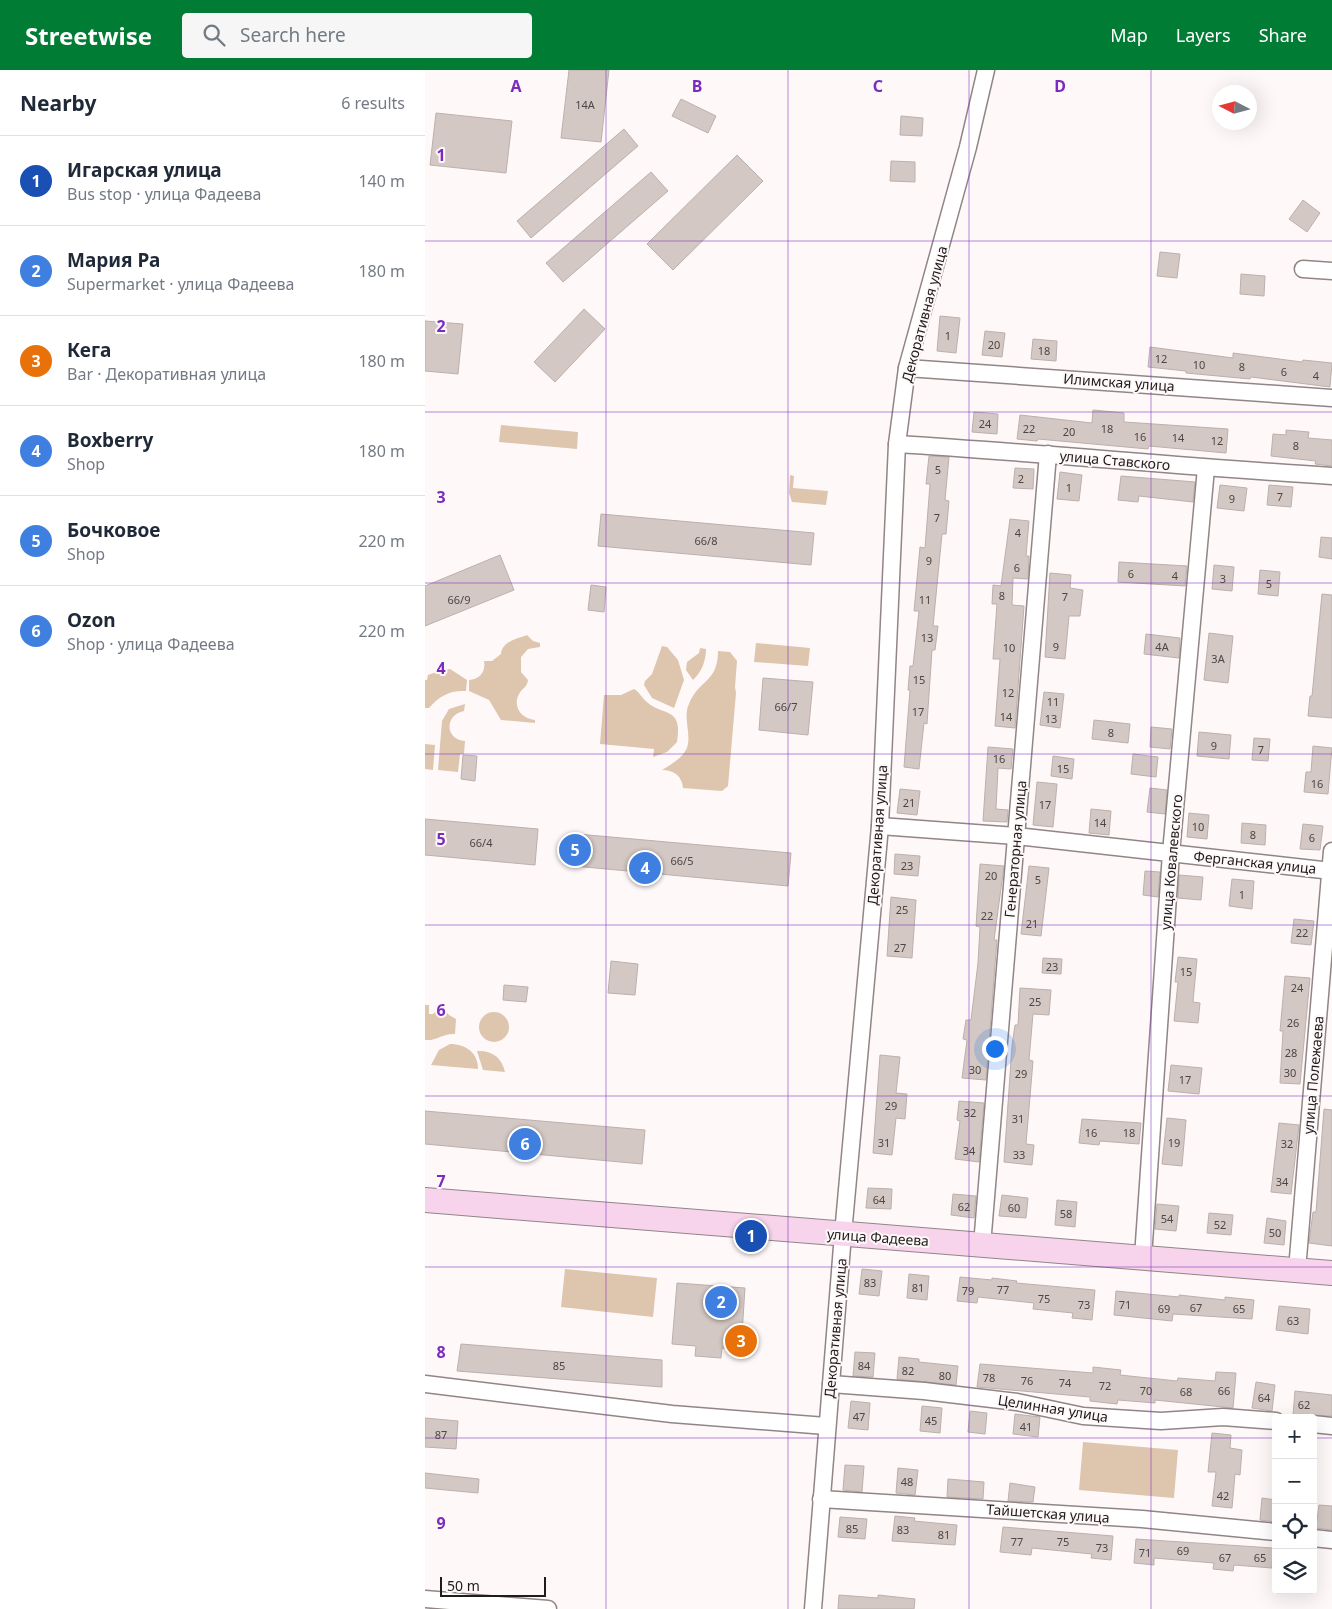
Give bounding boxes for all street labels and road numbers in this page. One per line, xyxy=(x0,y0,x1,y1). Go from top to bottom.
street label: Декоративная улица xyxy=(897,244,951,384)
street label: Илимская улица xyxy=(1063,369,1175,395)
street label: улица Ставского xyxy=(1059,446,1171,474)
street label: Декоративная улица xyxy=(863,764,891,906)
street label: Генераторная улица xyxy=(1000,780,1030,918)
street label: улица Ковалевского xyxy=(1156,793,1186,931)
street label: Ферганская улица xyxy=(1193,846,1317,878)
street label: улица Полежаева xyxy=(1298,1015,1328,1135)
street label: улица Фадеева xyxy=(826,1224,930,1250)
street label: Декоративная улица xyxy=(819,1257,851,1399)
street label: Целинная улица xyxy=(997,1390,1109,1426)
street label: Тайшетская улица xyxy=(986,1499,1110,1527)

